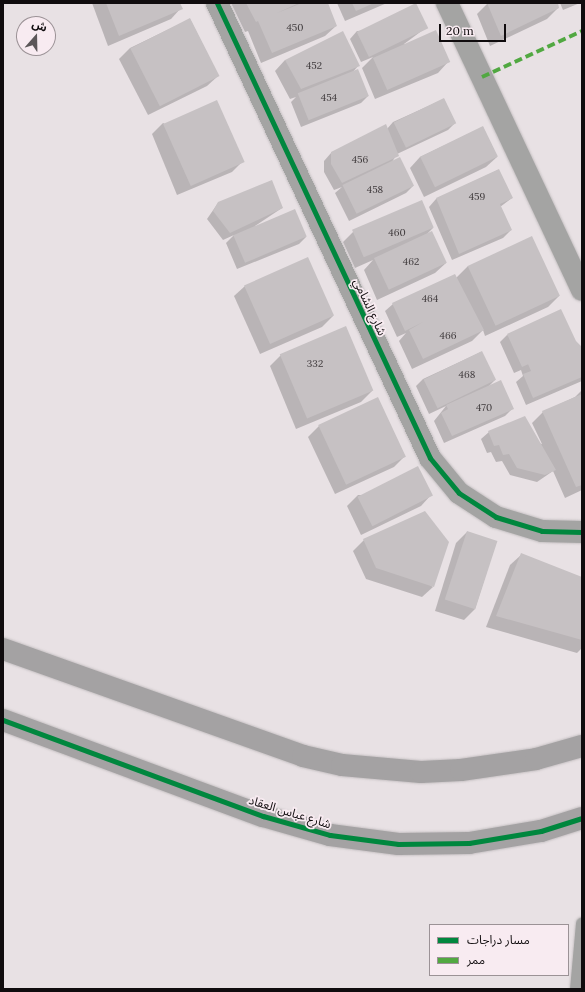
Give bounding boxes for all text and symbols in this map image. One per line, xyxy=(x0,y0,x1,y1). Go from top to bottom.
north arrow xyxy=(16,16,56,56)
scale bar xyxy=(441,16,508,42)
text: ش xyxy=(30,17,49,35)
house number: 450 xyxy=(286,22,304,34)
text: 20 m xyxy=(446,23,474,38)
house number: 452 xyxy=(306,60,322,72)
house number: 454 xyxy=(321,92,337,104)
house number: 456 xyxy=(352,154,368,166)
house number: 458 xyxy=(367,184,383,196)
house number: 459 xyxy=(469,191,485,203)
house number: 460 xyxy=(388,227,406,239)
house number: 462 xyxy=(403,256,419,268)
street label: شارع الشامي xyxy=(351,276,389,338)
house number: 464 xyxy=(422,293,438,305)
house number: 466 xyxy=(440,330,456,342)
house number: 332 xyxy=(307,358,323,370)
house number: 468 xyxy=(459,369,475,381)
house number: 470 xyxy=(476,402,492,414)
street label: شارع عباس العقاد xyxy=(247,793,333,831)
legend xyxy=(429,924,569,976)
text: مسار دراجات xyxy=(467,932,530,947)
text: ممر xyxy=(467,952,485,967)

